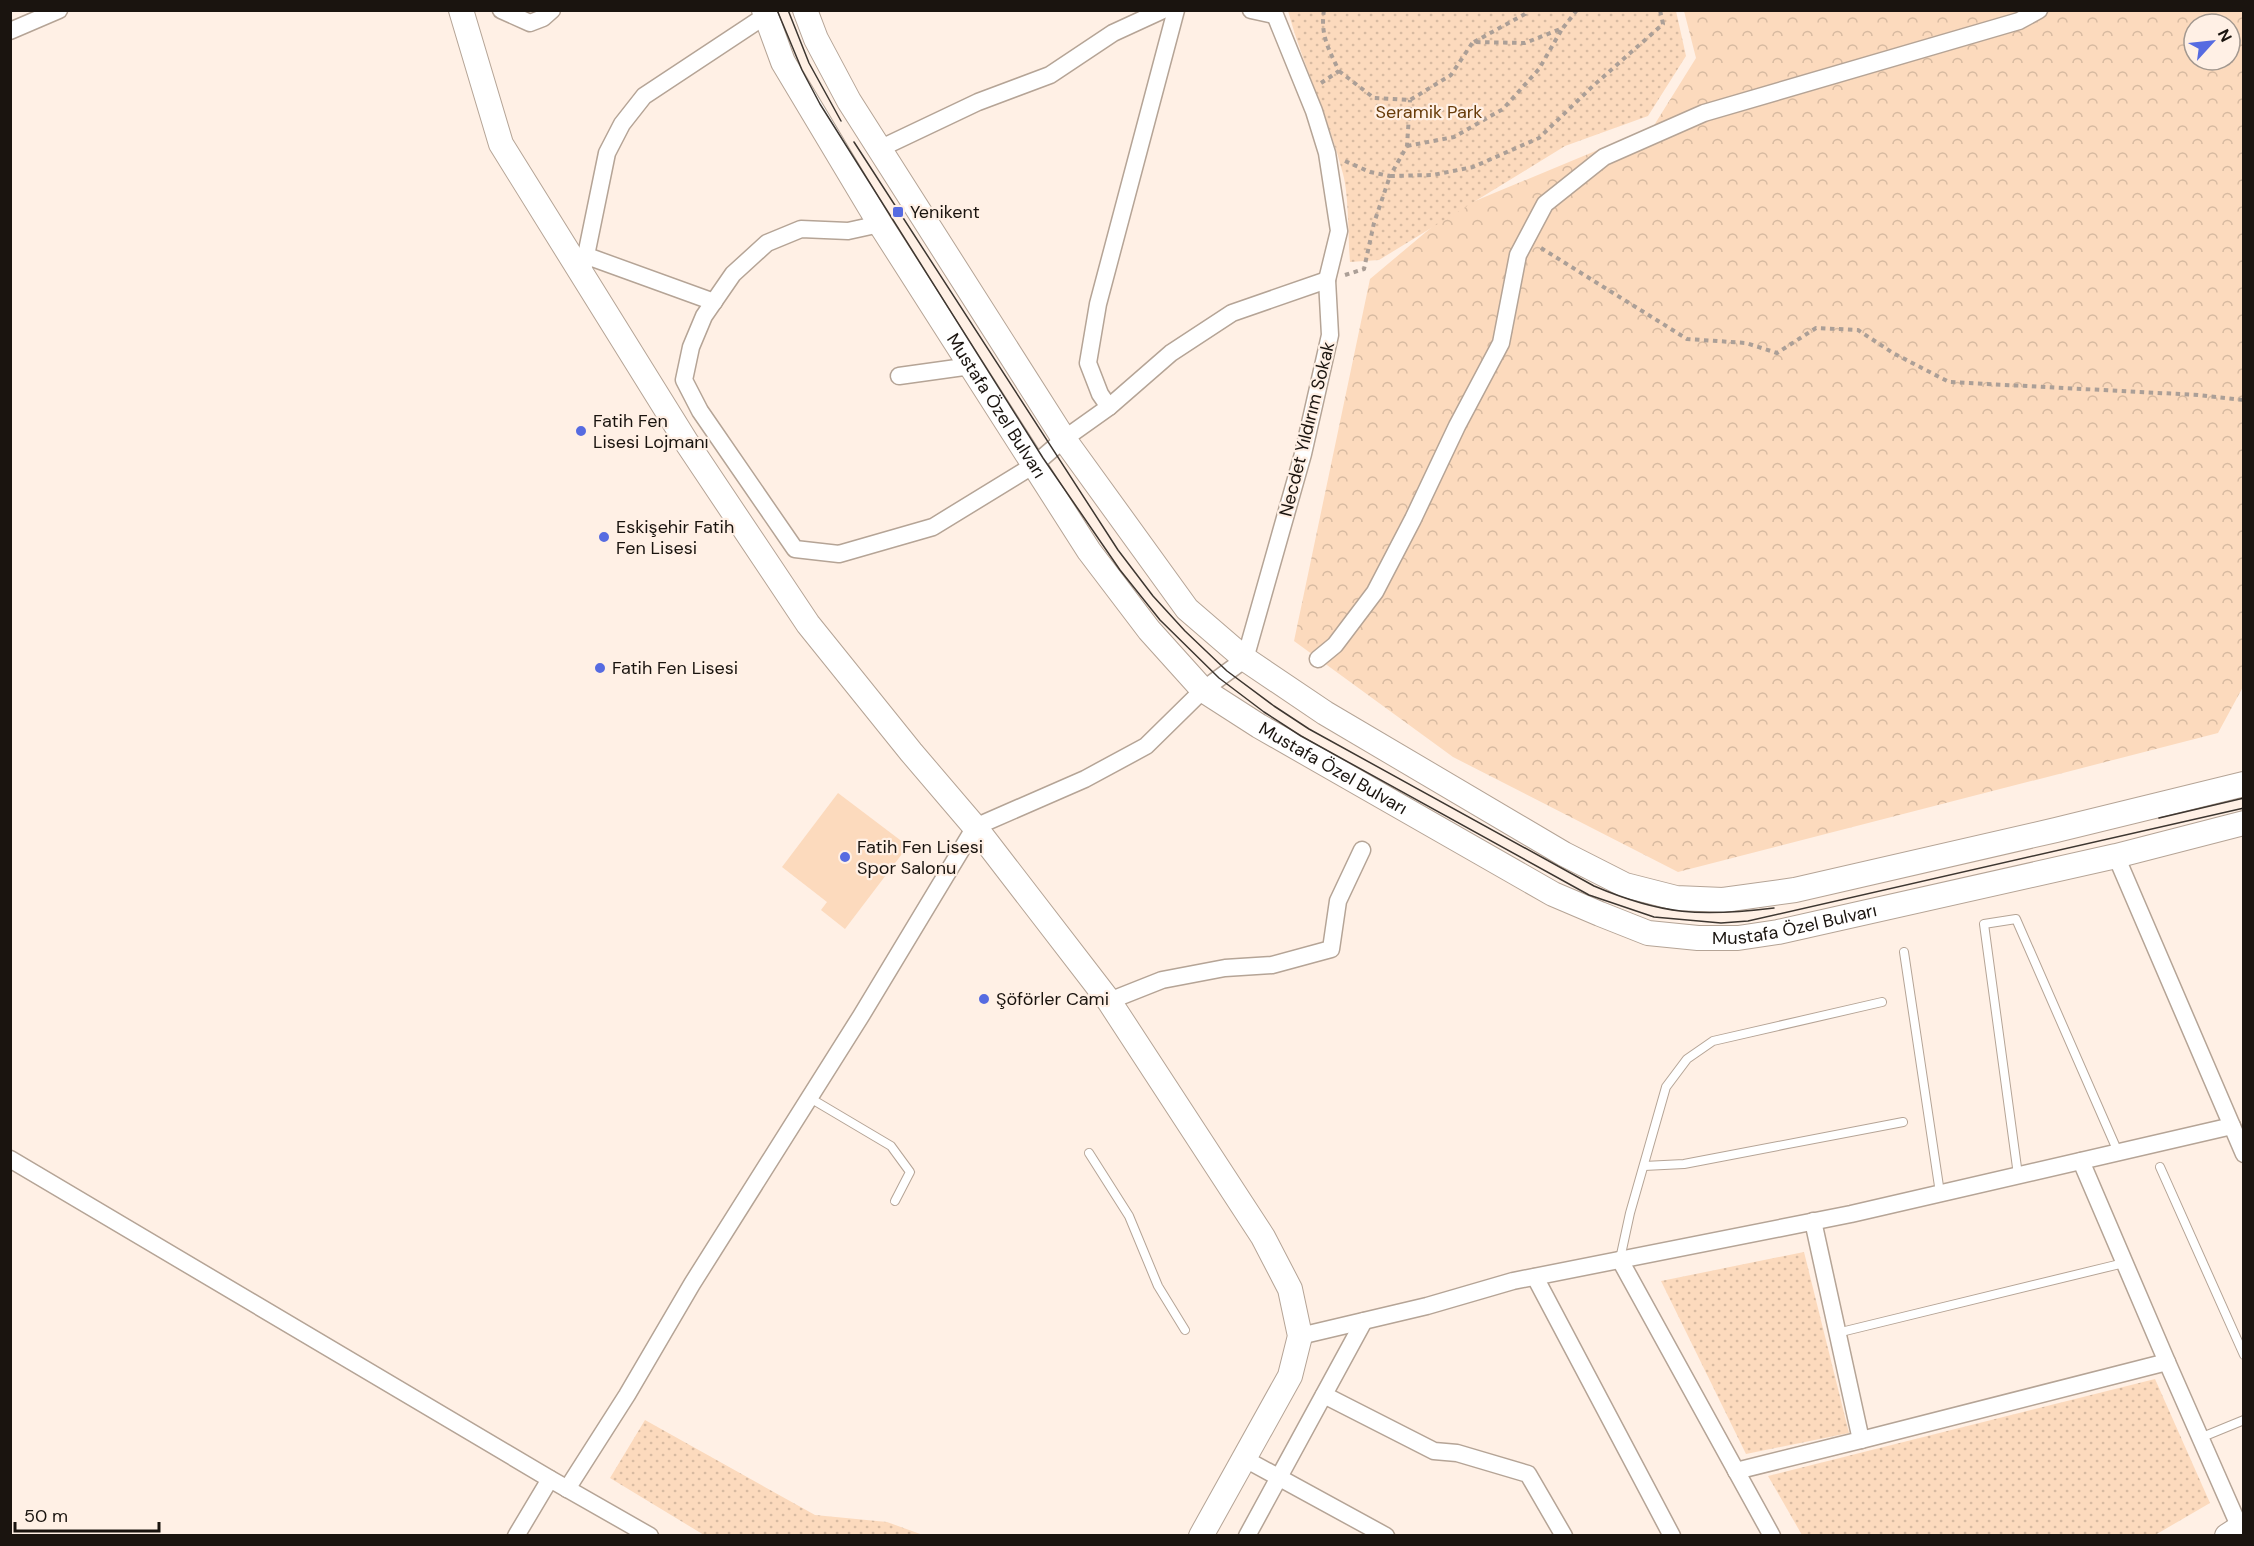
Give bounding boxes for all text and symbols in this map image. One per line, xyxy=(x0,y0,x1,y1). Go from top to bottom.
north arrow xyxy=(2182,12,2242,72)
text: N xyxy=(2213,25,2237,45)
park label: Seramik Park xyxy=(1376,100,1482,124)
place label: Yenikent xyxy=(910,200,980,224)
marker: Yenikent xyxy=(891,205,905,219)
street label: Mustafa Özel Bulvarı xyxy=(941,329,1051,483)
street label: Necdet Yıldırım Sokak xyxy=(1274,339,1340,519)
place label: Fatih Fen Lisesi Lojmanı xyxy=(593,409,709,454)
marker: Fatih Fen Lisesi Lojmanı xyxy=(574,424,588,438)
place label: Eskişehir Fatih Fen Lisesi xyxy=(616,515,734,560)
marker: Eskişehir Fatih Fen Lisesi xyxy=(597,530,611,544)
place label: Fatih Fen Lisesi xyxy=(612,656,738,680)
marker: Fatih Fen Lisesi xyxy=(593,661,607,675)
street label: Mustafa Özel Bulvarı xyxy=(1254,716,1412,820)
place label: Fatih Fen Lisesi Spor Salonu xyxy=(857,835,983,880)
marker: Fatih Fen Lisesi Spor Salonu xyxy=(838,850,852,864)
street label: Mustafa Özel Bulvarı xyxy=(1712,898,1879,950)
place label: Şöförler Cami xyxy=(996,987,1109,1011)
marker: Şöförler Cami xyxy=(977,992,991,1006)
scale bar xyxy=(15,1495,159,1533)
text: 50 m xyxy=(24,1504,68,1528)

